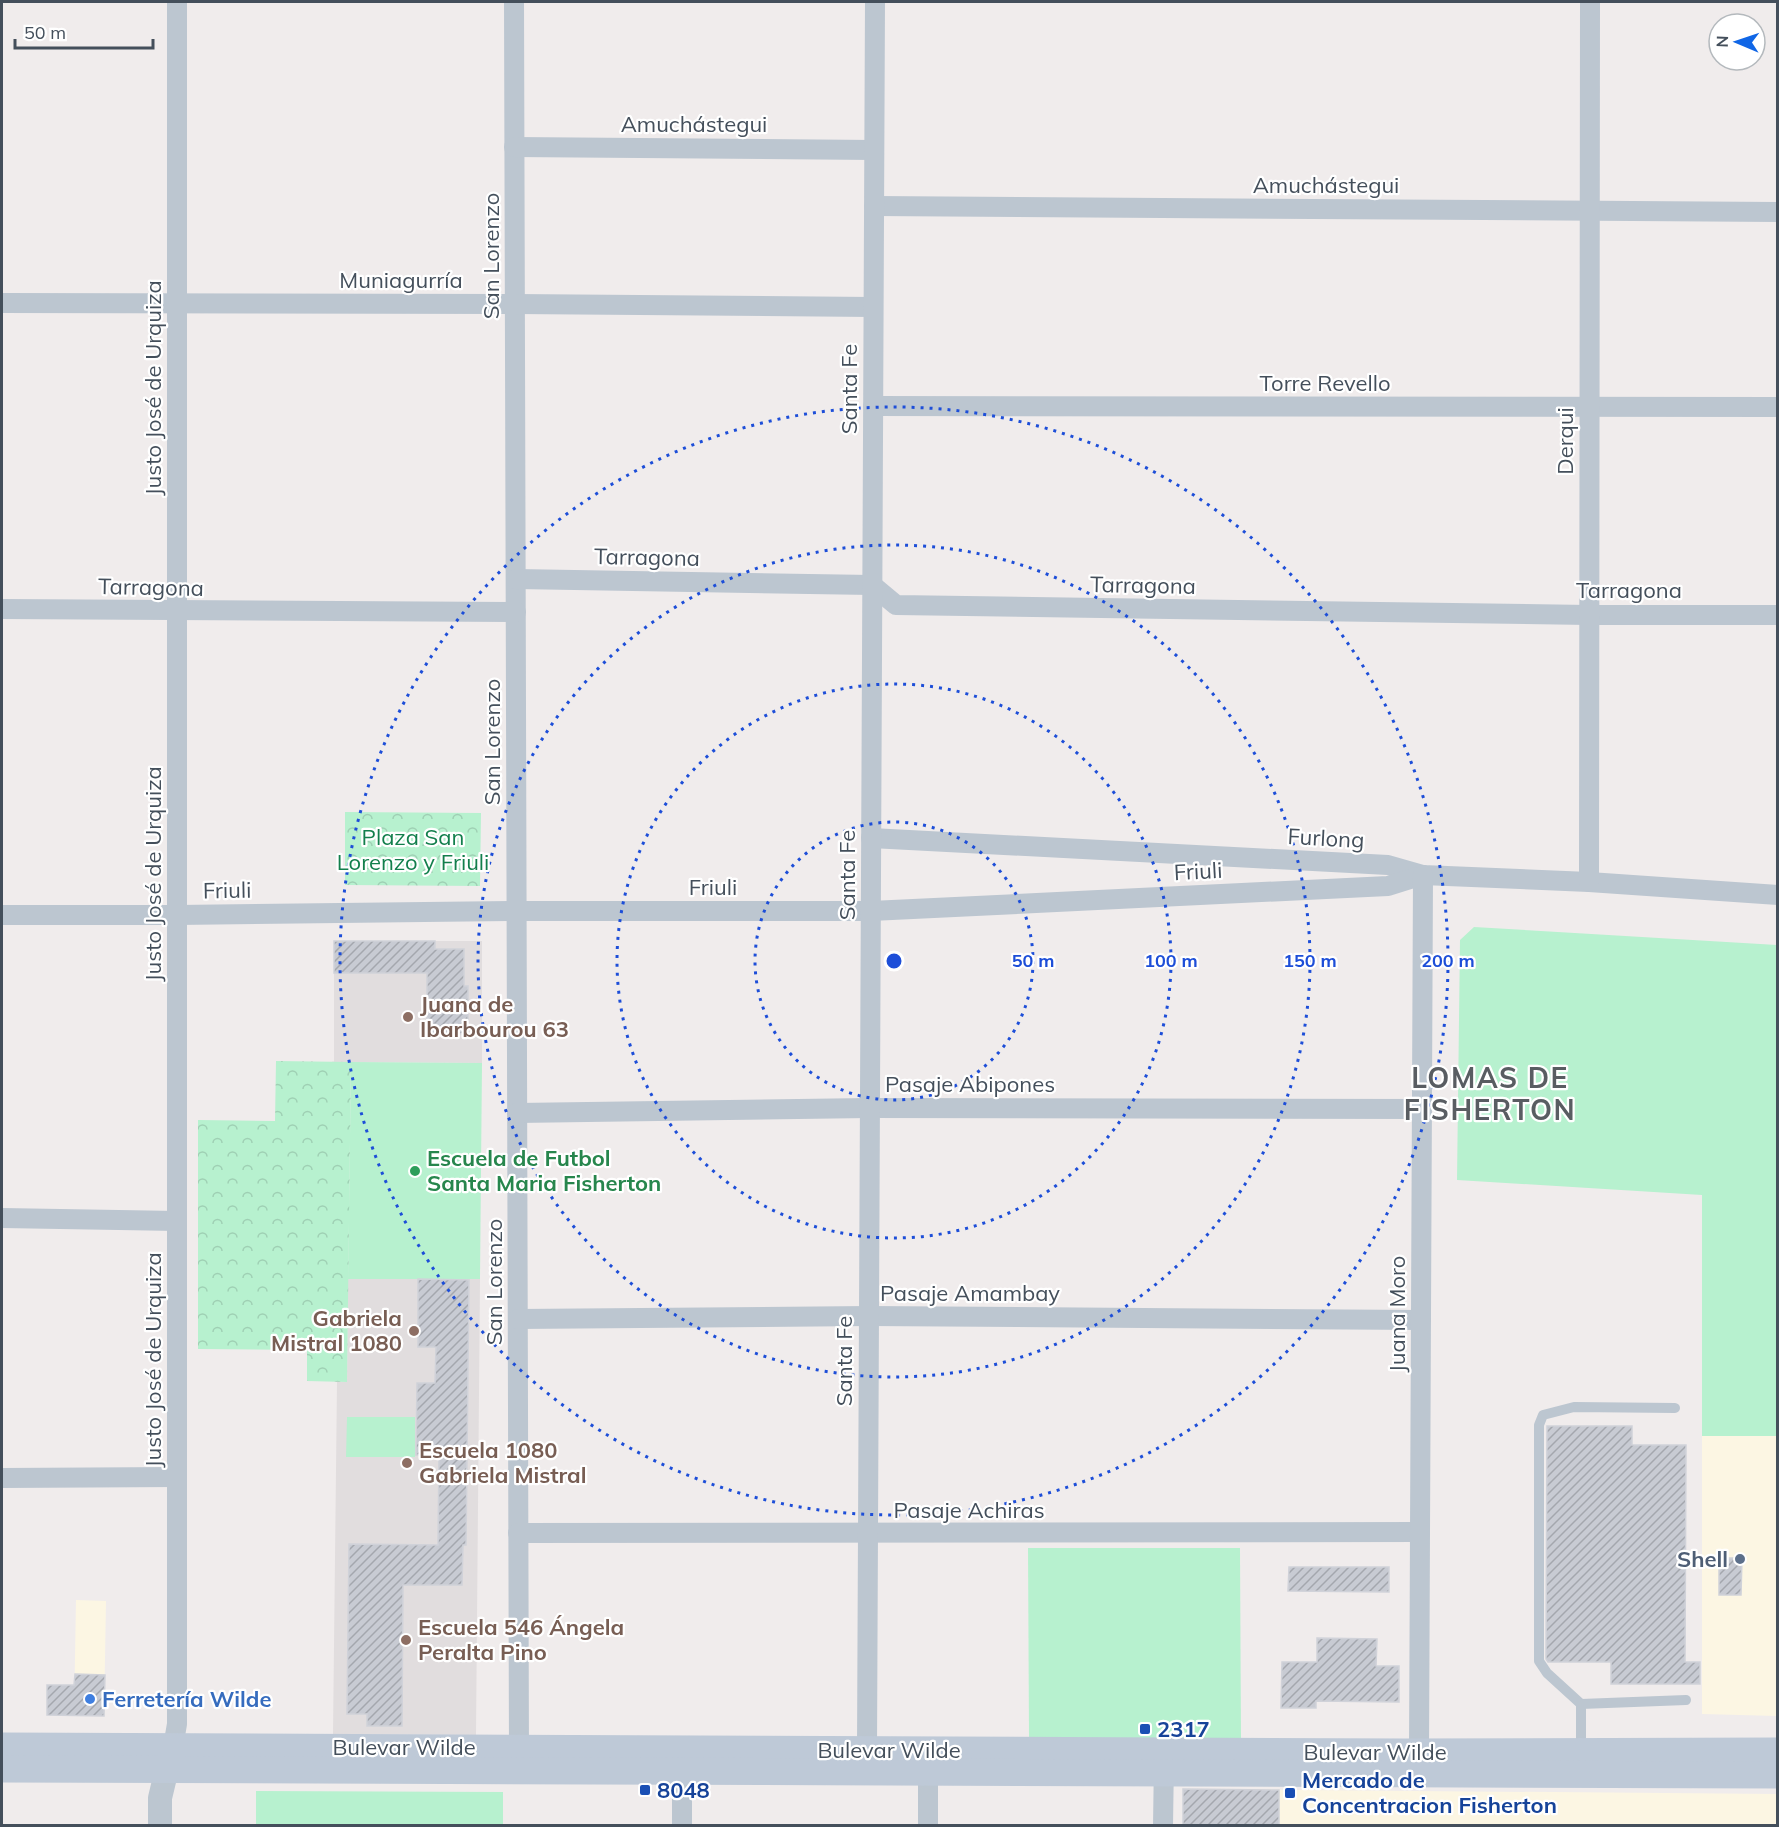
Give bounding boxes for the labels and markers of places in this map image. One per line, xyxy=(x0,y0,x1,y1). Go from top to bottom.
centre of rings xyxy=(884,951,904,971)
place label: Juana de Ibarbourou 63 xyxy=(420,990,569,1043)
marker: Juana de Ibarbourou 63 xyxy=(401,1010,415,1024)
place label: Escuela de Futbol Santa Maria Fisherton xyxy=(427,1144,661,1197)
marker: Escuela de Futbol Santa Maria Fisherton xyxy=(408,1164,422,1178)
place label: Gabriela Mistral 1080 xyxy=(271,1304,402,1357)
marker: Gabriela Mistral 1080 xyxy=(407,1324,421,1338)
place label: Escuela 1080 Gabriela Mistral xyxy=(419,1436,586,1489)
marker: Escuela 1080 Gabriela Mistral xyxy=(400,1456,414,1470)
place label: Shell xyxy=(1677,1545,1728,1573)
marker: Shell xyxy=(1733,1552,1747,1566)
place label: Escuela 546 Ángela Peralta Pino xyxy=(418,1613,624,1666)
marker: Escuela 546 Ángela Peralta Pino xyxy=(399,1633,413,1647)
place label: Ferretería Wilde xyxy=(102,1685,272,1713)
marker: Ferretería Wilde xyxy=(83,1692,97,1706)
place label: 2317 xyxy=(1157,1715,1210,1743)
marker: 2317 xyxy=(1138,1722,1152,1736)
place label: Mercado de Concentracion Fisherton xyxy=(1302,1766,1557,1819)
place label: 8048 xyxy=(657,1776,710,1804)
marker: 8048 xyxy=(638,1783,652,1797)
marker: Mercado de Concentracion Fisherton xyxy=(1283,1786,1297,1800)

